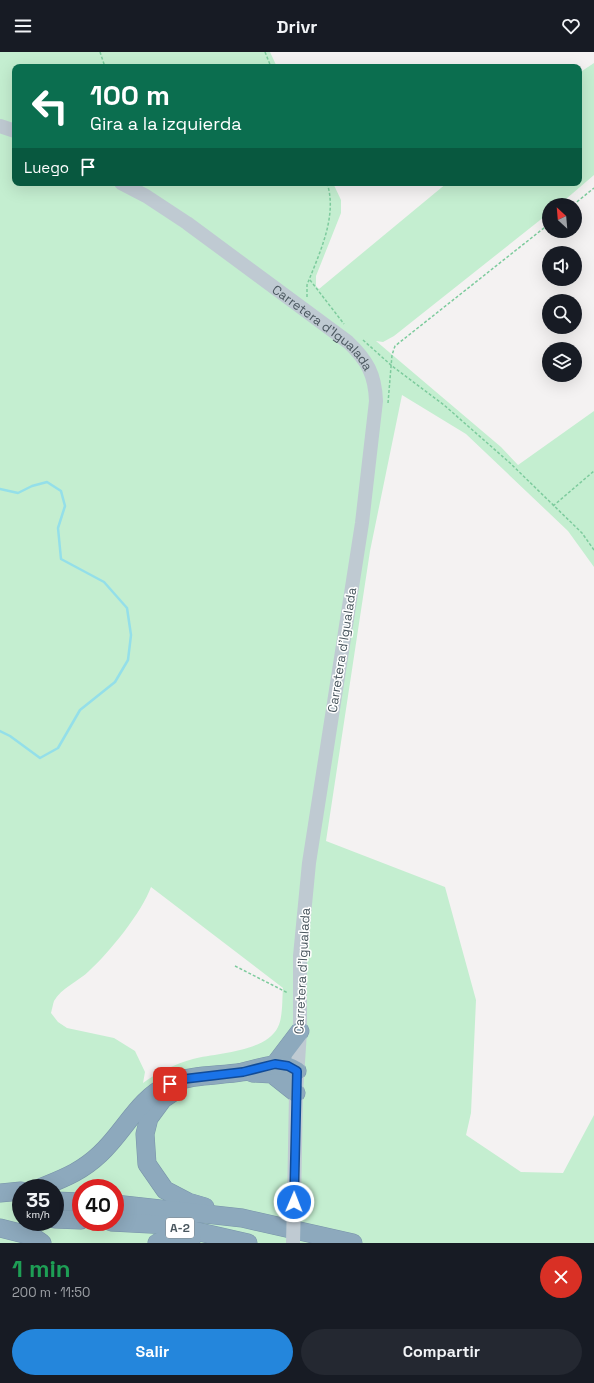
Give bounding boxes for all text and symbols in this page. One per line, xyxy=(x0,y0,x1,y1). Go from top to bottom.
icon: menu xyxy=(12,15,34,37)
text: Drivr xyxy=(277,15,317,38)
icon: heart xyxy=(560,15,582,37)
text: 100 m xyxy=(90,77,170,113)
icon: left xyxy=(24,80,76,132)
text: Gira a la izquierda xyxy=(90,112,242,135)
icon: arrive xyxy=(77,156,99,178)
text: Luego xyxy=(24,158,69,177)
north arrow xyxy=(542,198,582,238)
map controls xyxy=(542,198,582,382)
button: sound xyxy=(542,246,582,286)
street label: Carretera d'Igualada xyxy=(269,281,377,374)
button: search xyxy=(542,294,582,334)
button: layers xyxy=(542,342,582,382)
street label: Carretera d'Igualada xyxy=(324,586,360,714)
street label: Carretera d'Igualada xyxy=(290,907,314,1035)
pin xyxy=(153,1067,187,1101)
icon: arrive xyxy=(159,1073,181,1095)
speed limit sign: 40 xyxy=(72,1179,124,1231)
position arrow xyxy=(273,1181,315,1223)
text: 35 xyxy=(26,1187,50,1213)
text: km/h xyxy=(26,1208,50,1221)
road number: A-2 xyxy=(166,1218,194,1238)
text: 1 min xyxy=(12,1253,71,1284)
button: close xyxy=(540,1256,582,1298)
text: 200 m · 11:50 xyxy=(12,1284,90,1301)
button: Salir xyxy=(12,1329,293,1375)
button: Compartir xyxy=(301,1329,582,1375)

